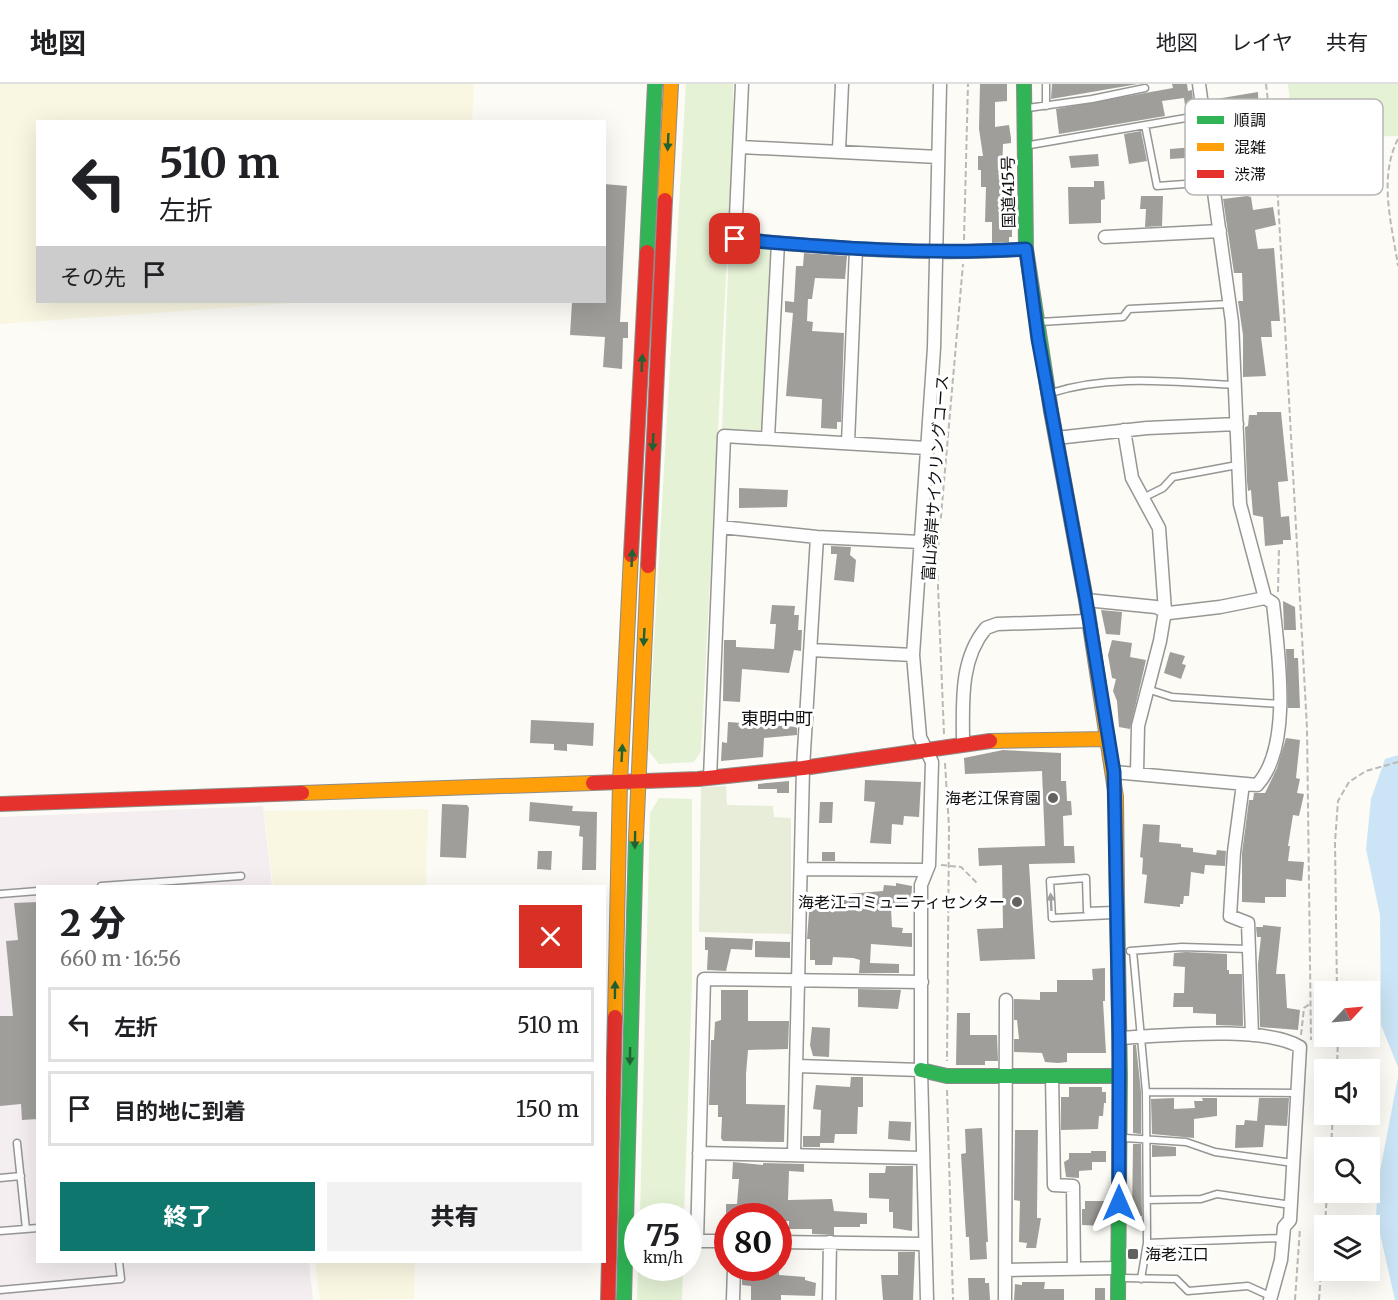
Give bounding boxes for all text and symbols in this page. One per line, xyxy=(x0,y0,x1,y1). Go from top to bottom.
text: 地図 xyxy=(30,25,86,61)
text: 地図 xyxy=(1156,29,1198,56)
text: レイヤ xyxy=(1231,29,1293,56)
text: 共有 xyxy=(1326,29,1368,56)
legend xyxy=(1185,99,1383,195)
text: 順調 xyxy=(1234,110,1266,130)
one-way arrow xyxy=(663,133,672,152)
text: 510 m xyxy=(159,137,279,189)
text: 混雑 xyxy=(1234,137,1266,157)
icon: left xyxy=(60,144,138,222)
street label: 国道415号 xyxy=(997,155,1019,229)
text: 渋滞 xyxy=(1234,164,1266,184)
text: 左折 xyxy=(159,193,213,227)
pin xyxy=(709,213,760,264)
icon: arrive xyxy=(718,222,751,255)
icon: arrive xyxy=(138,258,171,291)
text: その先 xyxy=(60,263,126,291)
one-way arrow xyxy=(637,354,646,373)
street label: 富山湾岸サイクリングコース xyxy=(918,374,952,582)
one-way arrow xyxy=(649,433,658,452)
one-way arrow xyxy=(627,548,636,567)
one-way arrow xyxy=(639,627,648,646)
district label: 東明中町 xyxy=(741,707,813,730)
one-way arrow xyxy=(617,743,626,762)
place label: 海老江保育園 xyxy=(945,788,1041,808)
marker: 海老江保育園 xyxy=(1046,791,1060,805)
one-way arrow xyxy=(631,831,640,850)
place label: 海老江コミュニティセンター xyxy=(798,892,1005,912)
one-way arrow xyxy=(1047,893,1056,912)
marker: 海老江コミュニティセンター xyxy=(1010,895,1024,909)
text: 2 分 xyxy=(60,901,126,946)
button: close xyxy=(519,905,582,968)
text: 660 m · 16:56 xyxy=(60,946,181,971)
one-way arrow xyxy=(611,980,620,999)
north arrow xyxy=(1314,981,1380,1047)
map controls xyxy=(1314,981,1380,1281)
icon: left xyxy=(63,1008,96,1041)
text: 510 m xyxy=(517,1011,579,1039)
text: 左折 xyxy=(114,1013,158,1041)
one-way arrow xyxy=(625,1046,635,1065)
button: sound xyxy=(1314,1059,1380,1125)
icon: arrive xyxy=(63,1092,96,1125)
text: 150 m xyxy=(516,1095,579,1123)
text: 目的地に到着 xyxy=(114,1097,246,1125)
button: search xyxy=(1314,1137,1380,1203)
position arrow xyxy=(1087,1171,1151,1235)
button: 終了 xyxy=(60,1182,315,1251)
button: 共有 xyxy=(327,1182,582,1251)
speed limit sign: 80 xyxy=(714,1203,792,1281)
button: layers xyxy=(1314,1215,1380,1281)
text: 75 xyxy=(646,1216,680,1254)
place label: 海老江口 xyxy=(1145,1244,1209,1264)
marker: 海老江口 xyxy=(1126,1247,1140,1261)
text: km/h xyxy=(643,1248,683,1267)

